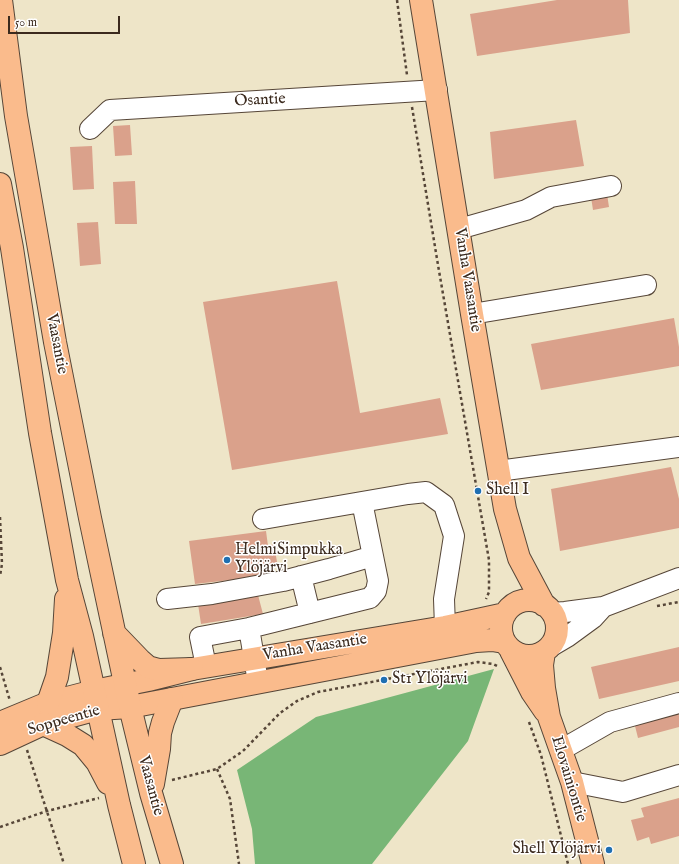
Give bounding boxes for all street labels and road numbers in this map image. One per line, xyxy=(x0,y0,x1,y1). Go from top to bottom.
street label: Osantie xyxy=(234,90,286,112)
street label: Vanha Vaasantie xyxy=(449,227,485,333)
street label: Vaasantie xyxy=(41,312,71,376)
street label: Vanha Vaasantie xyxy=(262,630,368,666)
street label: Soppeentie xyxy=(26,702,102,740)
street label: Elovainiontie xyxy=(546,734,590,824)
street label: Vaasantie xyxy=(133,754,167,818)

